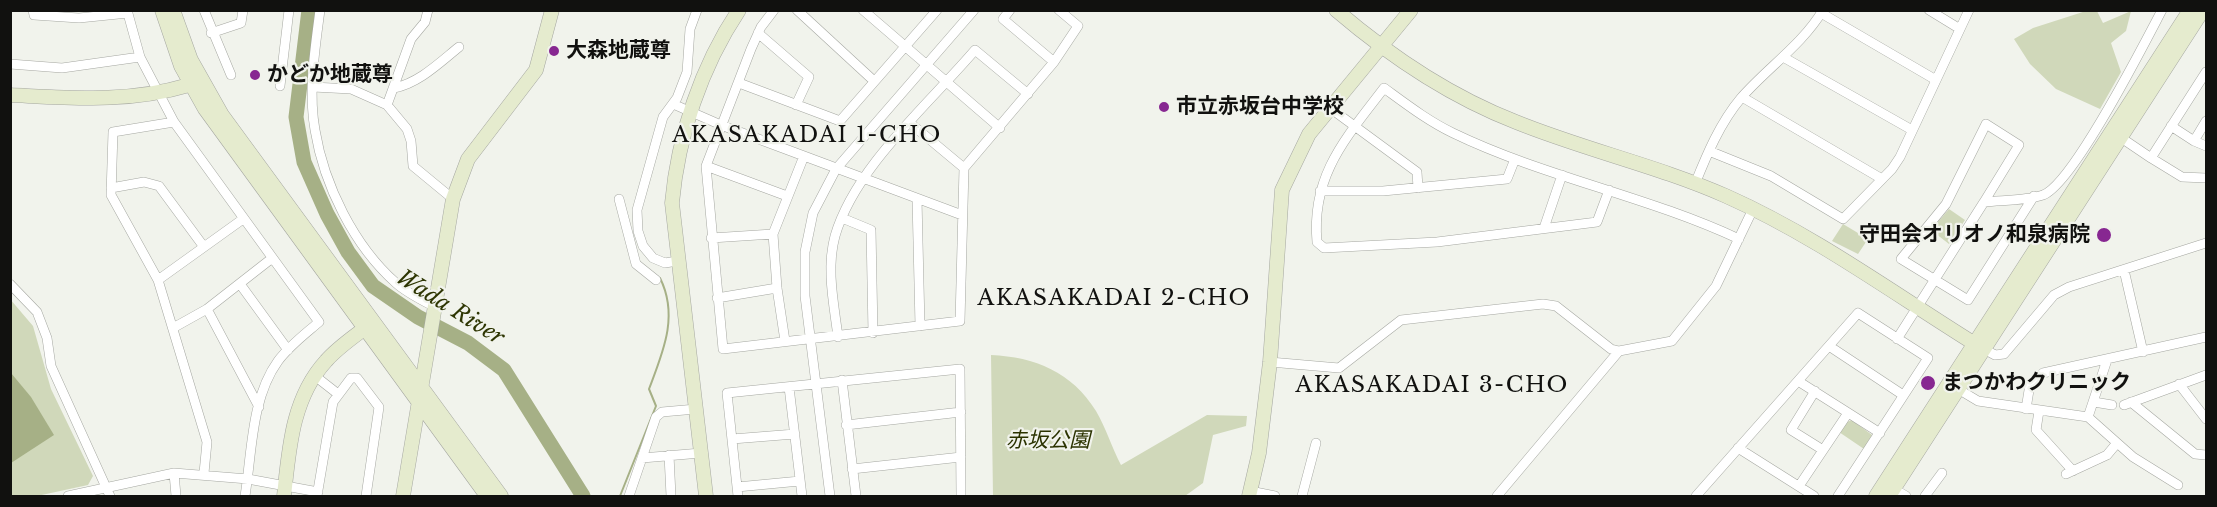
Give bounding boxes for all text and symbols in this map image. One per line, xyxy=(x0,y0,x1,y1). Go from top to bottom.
place label: 大森地蔵尊 xyxy=(566,38,671,64)
marker: 大森地蔵尊 xyxy=(547,44,561,58)
place label: かどか地蔵尊 xyxy=(267,62,393,88)
marker: かどか地蔵尊 xyxy=(248,68,262,82)
place label: 市立赤坂台中学校 xyxy=(1176,94,1344,120)
marker: 市立赤坂台中学校 xyxy=(1157,100,1171,114)
district label: AKASAKADAI 1-CHO xyxy=(672,123,942,149)
place label: 守田会オリオノ和泉病院 xyxy=(1859,222,2090,248)
marker: 守田会オリオノ和泉病院 xyxy=(2095,226,2113,244)
water label: Wada River xyxy=(391,265,509,351)
district label: AKASAKADAI 2-CHO xyxy=(977,286,1251,312)
place label: まつかわクリニック xyxy=(1942,370,2131,396)
district label: AKASAKADAI 3-CHO xyxy=(1295,373,1569,399)
marker: まつかわクリニック xyxy=(1919,374,1937,392)
park label: 赤坂公園 xyxy=(1006,428,1090,454)

